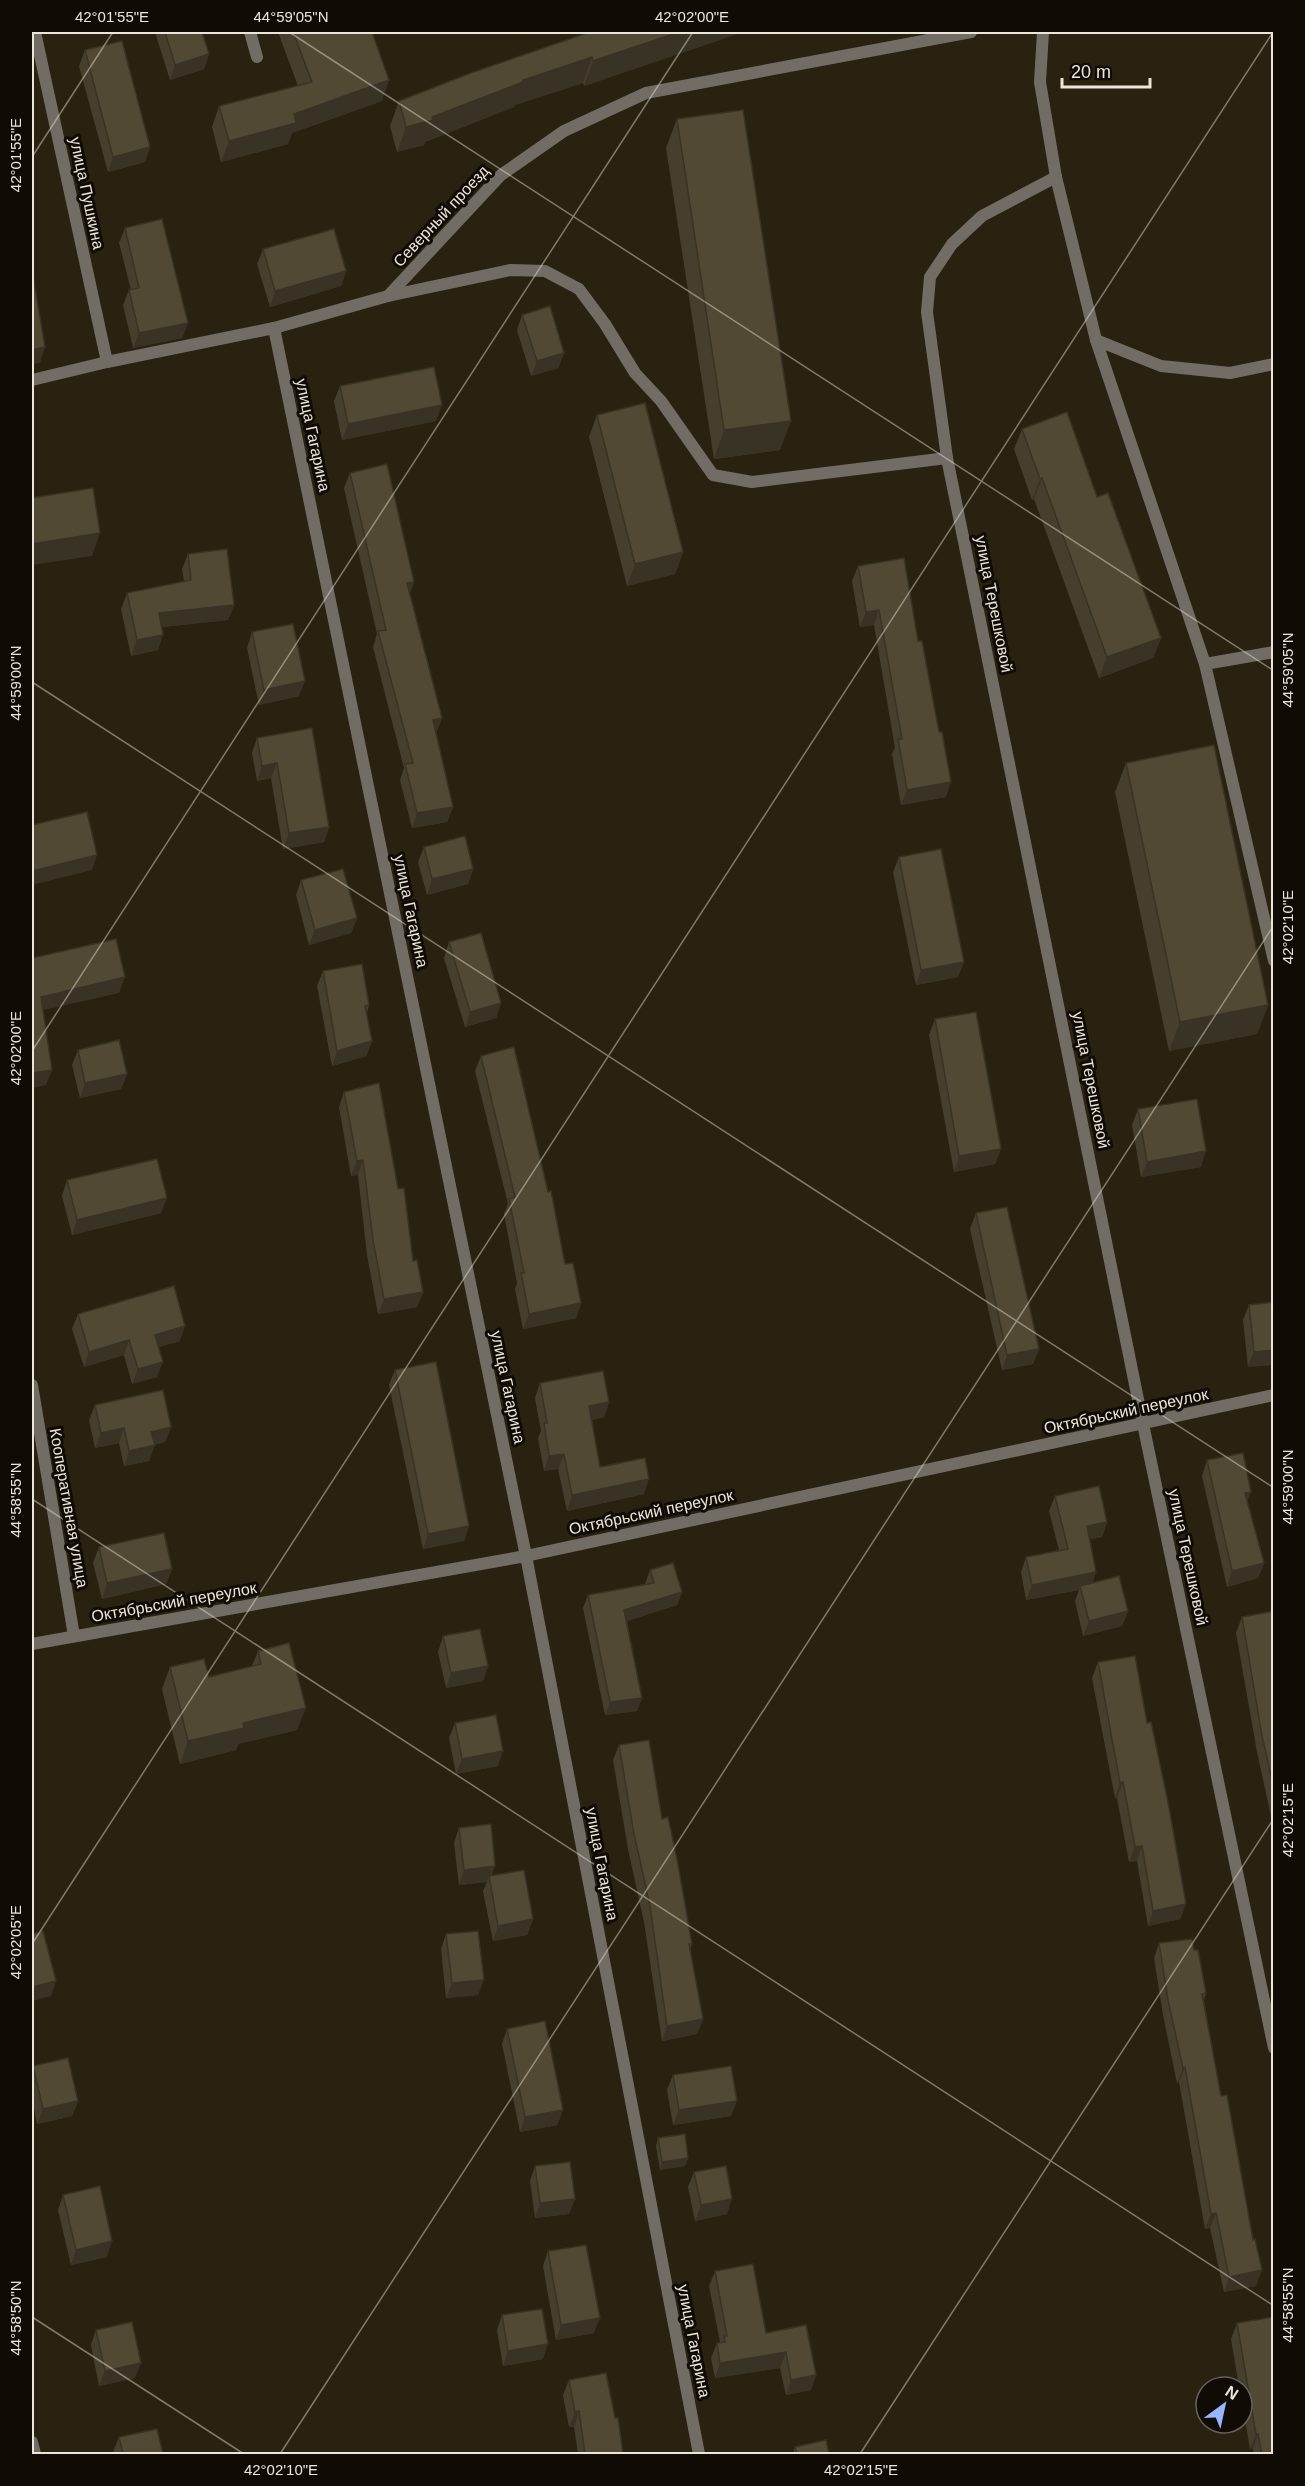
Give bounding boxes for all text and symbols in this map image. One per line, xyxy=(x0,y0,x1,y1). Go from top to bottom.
text: 42°01'55"E xyxy=(75,8,149,25)
text: 44°59'05"N xyxy=(253,8,329,25)
text: 42°02'00"E xyxy=(655,8,729,25)
scale bar xyxy=(1062,51,1150,89)
text: 20 m xyxy=(1071,62,1111,82)
text: 42°01'55"E xyxy=(7,118,24,192)
street label: улица Пушкина xyxy=(67,135,107,251)
street label: Северный проезд xyxy=(390,162,493,270)
street label: улица Гагарина xyxy=(293,377,333,493)
street label: улица Терешковой xyxy=(972,534,1016,674)
text: 44°59'05"N xyxy=(1279,632,1296,708)
text: 44°59'00"N xyxy=(7,645,24,721)
street label: улица Гагарина xyxy=(391,853,431,969)
text: 42°02'10"E xyxy=(1279,890,1296,964)
street label: улица Терешковой xyxy=(1069,1010,1113,1150)
text: 42°02'00"E xyxy=(7,1011,24,1085)
street label: улица Гагарина xyxy=(488,1329,528,1445)
street label: Октябрьский переулок xyxy=(1042,1385,1211,1437)
street label: Кооперативная улица xyxy=(47,1427,91,1589)
text: 44°59'00"N xyxy=(1279,1449,1296,1525)
text: 44°58'55"N xyxy=(7,1462,24,1538)
street label: Октябрьский переулок xyxy=(567,1486,736,1538)
street label: улица Терешковой xyxy=(1165,1487,1211,1627)
street label: Октябрьский переулок xyxy=(90,1579,259,1625)
text: 42°02'15"E xyxy=(1279,1783,1296,1857)
street label: улица Гагарина xyxy=(583,1806,621,1922)
text: 42°02'05"E xyxy=(7,1905,24,1979)
text: 44°58'55"N xyxy=(1279,2267,1296,2343)
text: 44°58'50"N xyxy=(7,2280,24,2356)
street label: улица Гагарина xyxy=(675,2283,713,2399)
north arrow xyxy=(1194,2375,1254,2435)
text: N xyxy=(1222,2383,1241,2403)
text: 42°02'10"E xyxy=(244,2461,318,2478)
text: 42°02'15"E xyxy=(824,2461,898,2478)

